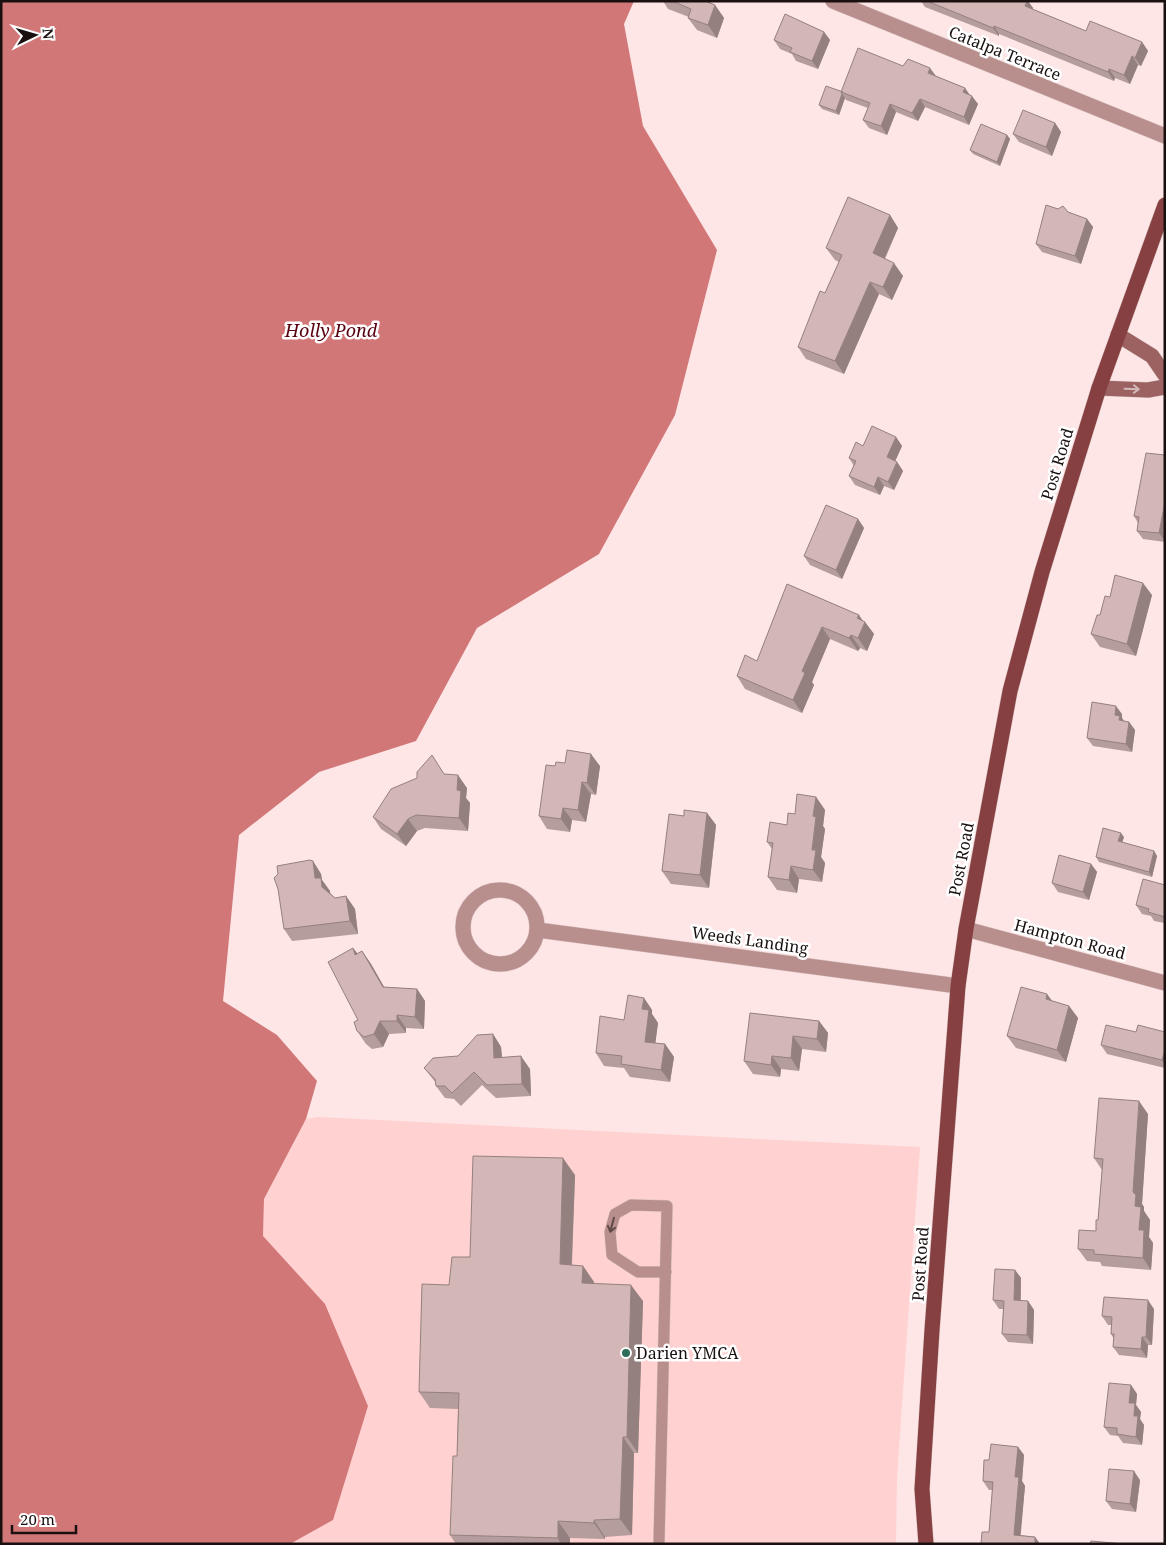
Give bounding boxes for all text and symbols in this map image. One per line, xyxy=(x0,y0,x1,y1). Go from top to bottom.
north arrow xyxy=(10,10,60,60)
street label: Catalpa Terrace xyxy=(946,20,1064,86)
text: N xyxy=(39,27,58,40)
water label: Holly Pond xyxy=(284,318,378,342)
one-way arrow xyxy=(1124,385,1140,394)
street label: Post Road xyxy=(1036,425,1078,503)
street label: Post Road xyxy=(943,820,979,898)
street label: Hampton Road xyxy=(1012,914,1128,964)
street label: Weeds Landing xyxy=(690,921,810,959)
one-way arrow xyxy=(607,1217,616,1233)
street label: Post Road xyxy=(906,1226,934,1302)
place label: Darien YMCA xyxy=(636,1342,739,1364)
marker: Darien YMCA xyxy=(620,1347,632,1359)
scale bar xyxy=(12,1502,76,1534)
text: 20 m xyxy=(20,1509,55,1529)

